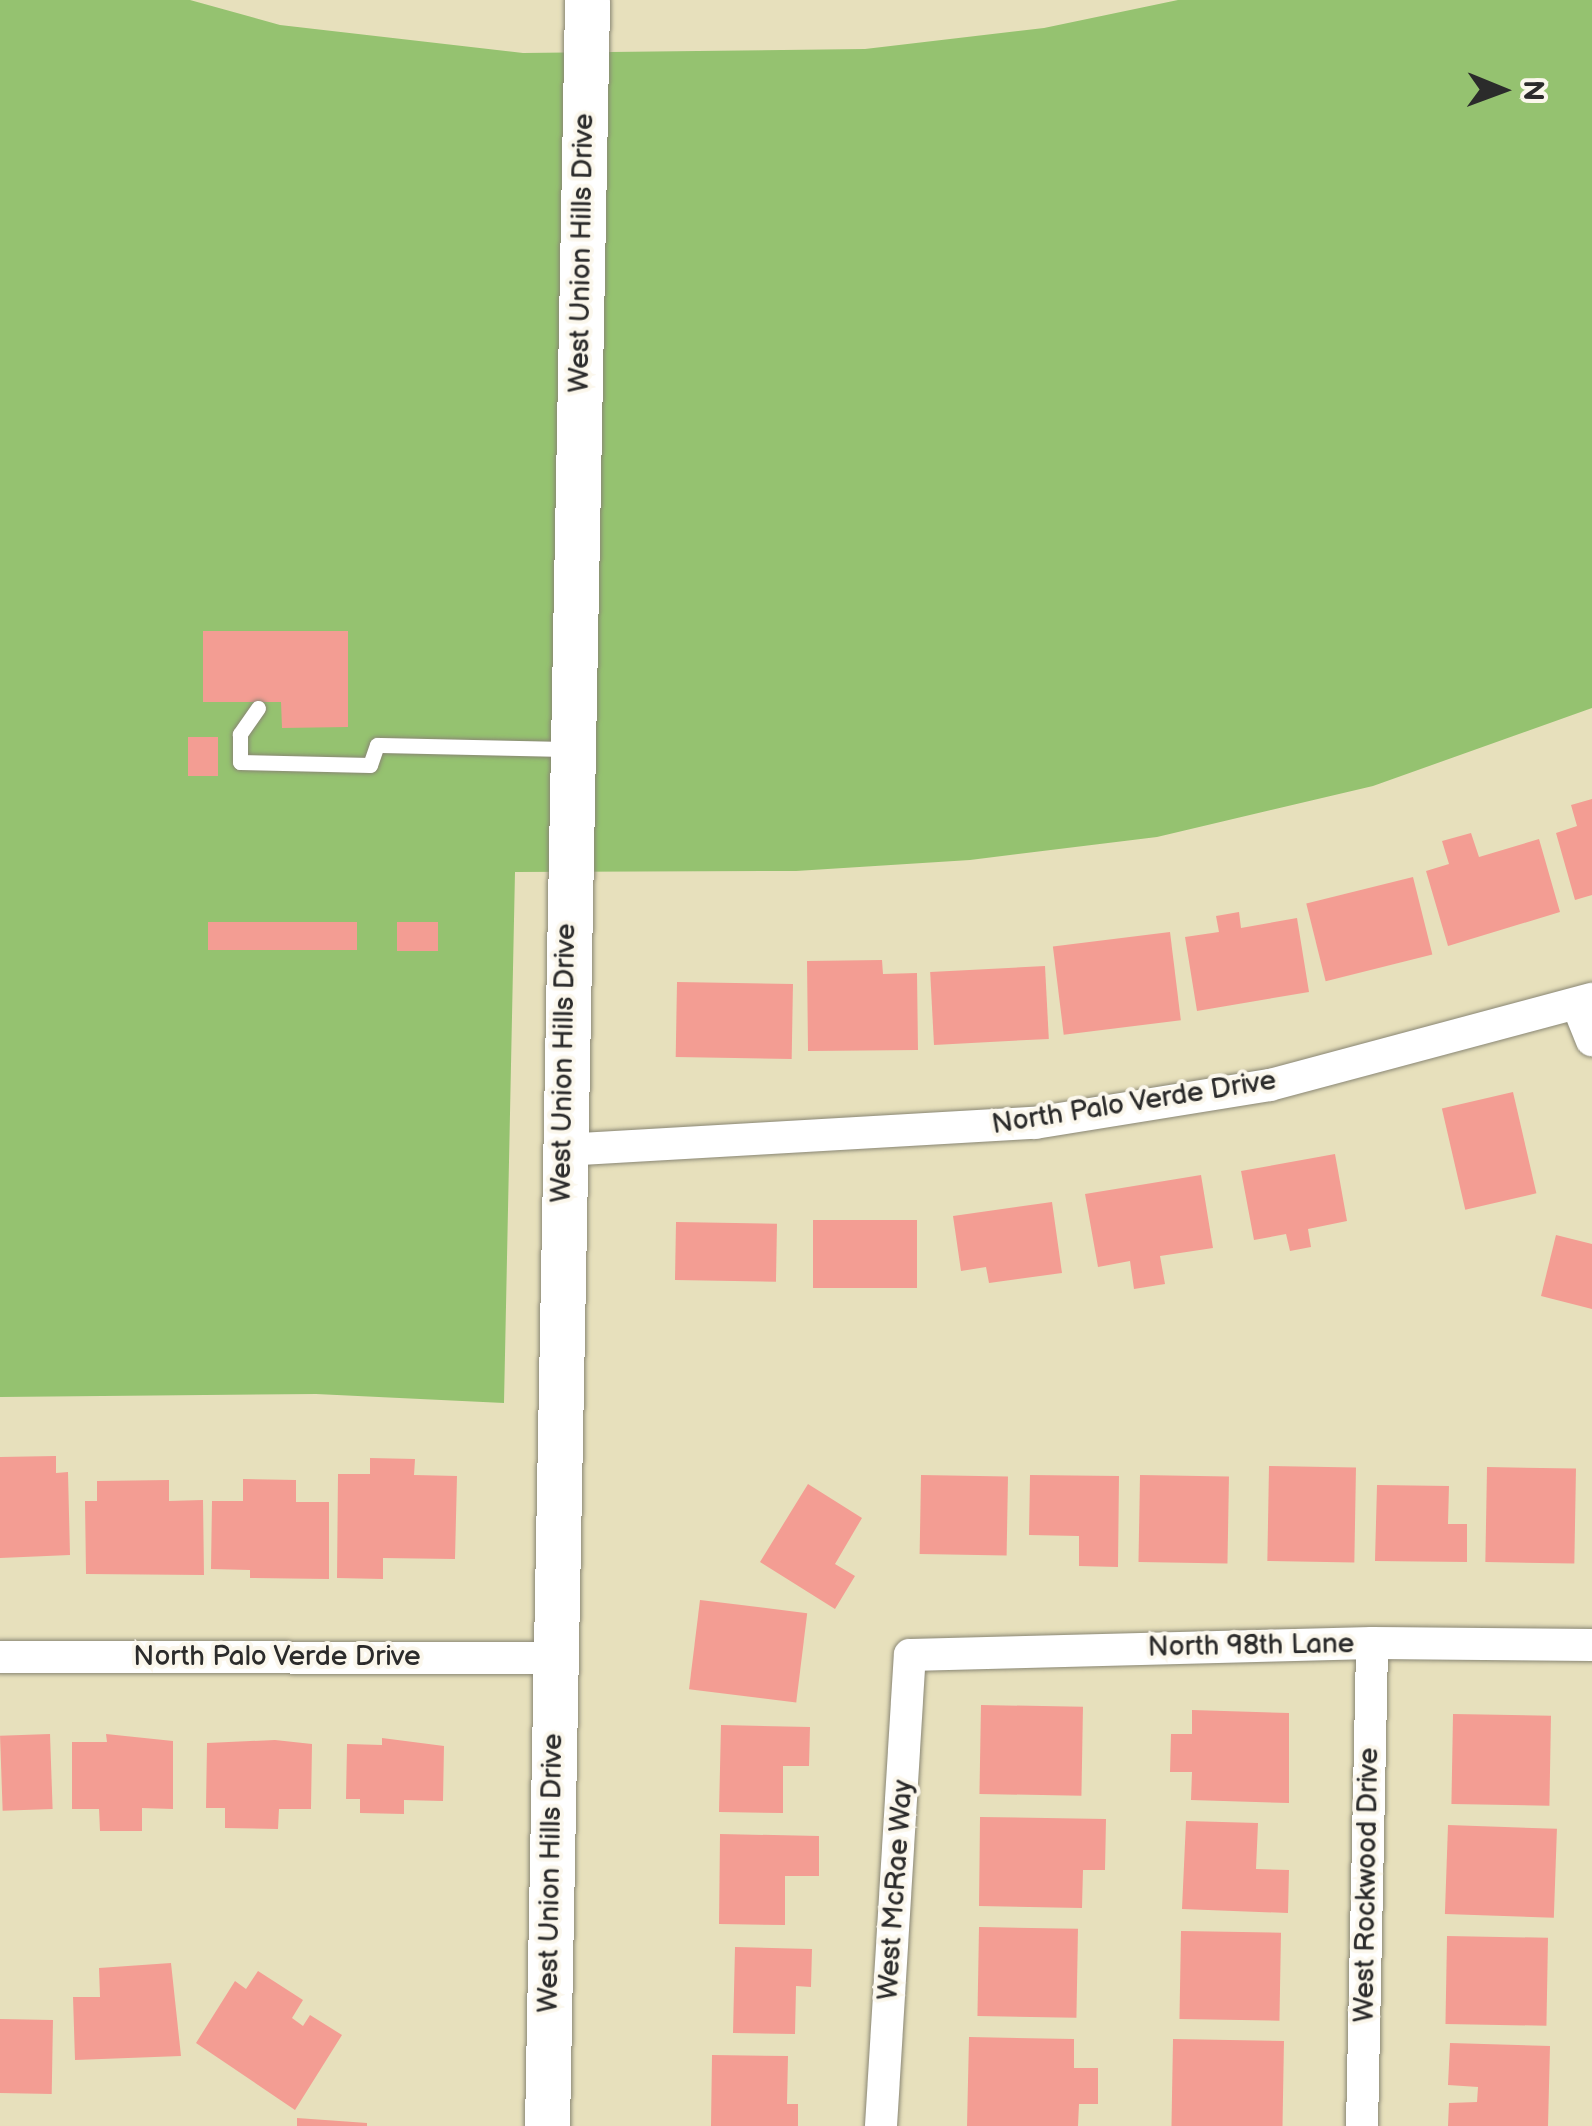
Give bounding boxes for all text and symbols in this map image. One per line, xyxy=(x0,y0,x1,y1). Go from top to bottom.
north arrow xyxy=(1452,40,1552,140)
text: N xyxy=(1516,80,1549,101)
street label: West Union Hills Drive xyxy=(563,113,601,393)
street label: West Union Hills Drive xyxy=(545,923,583,1203)
street label: North Palo Verde Drive xyxy=(989,1064,1279,1142)
street label: North 98th Lane xyxy=(1147,1627,1355,1665)
street label: North Palo Verde Drive xyxy=(133,1640,421,1674)
street label: West Union Hills Drive xyxy=(532,1733,570,2013)
street label: West Rockwood Drive xyxy=(1348,1747,1386,2023)
street label: West McRae Way xyxy=(871,1778,921,2002)

